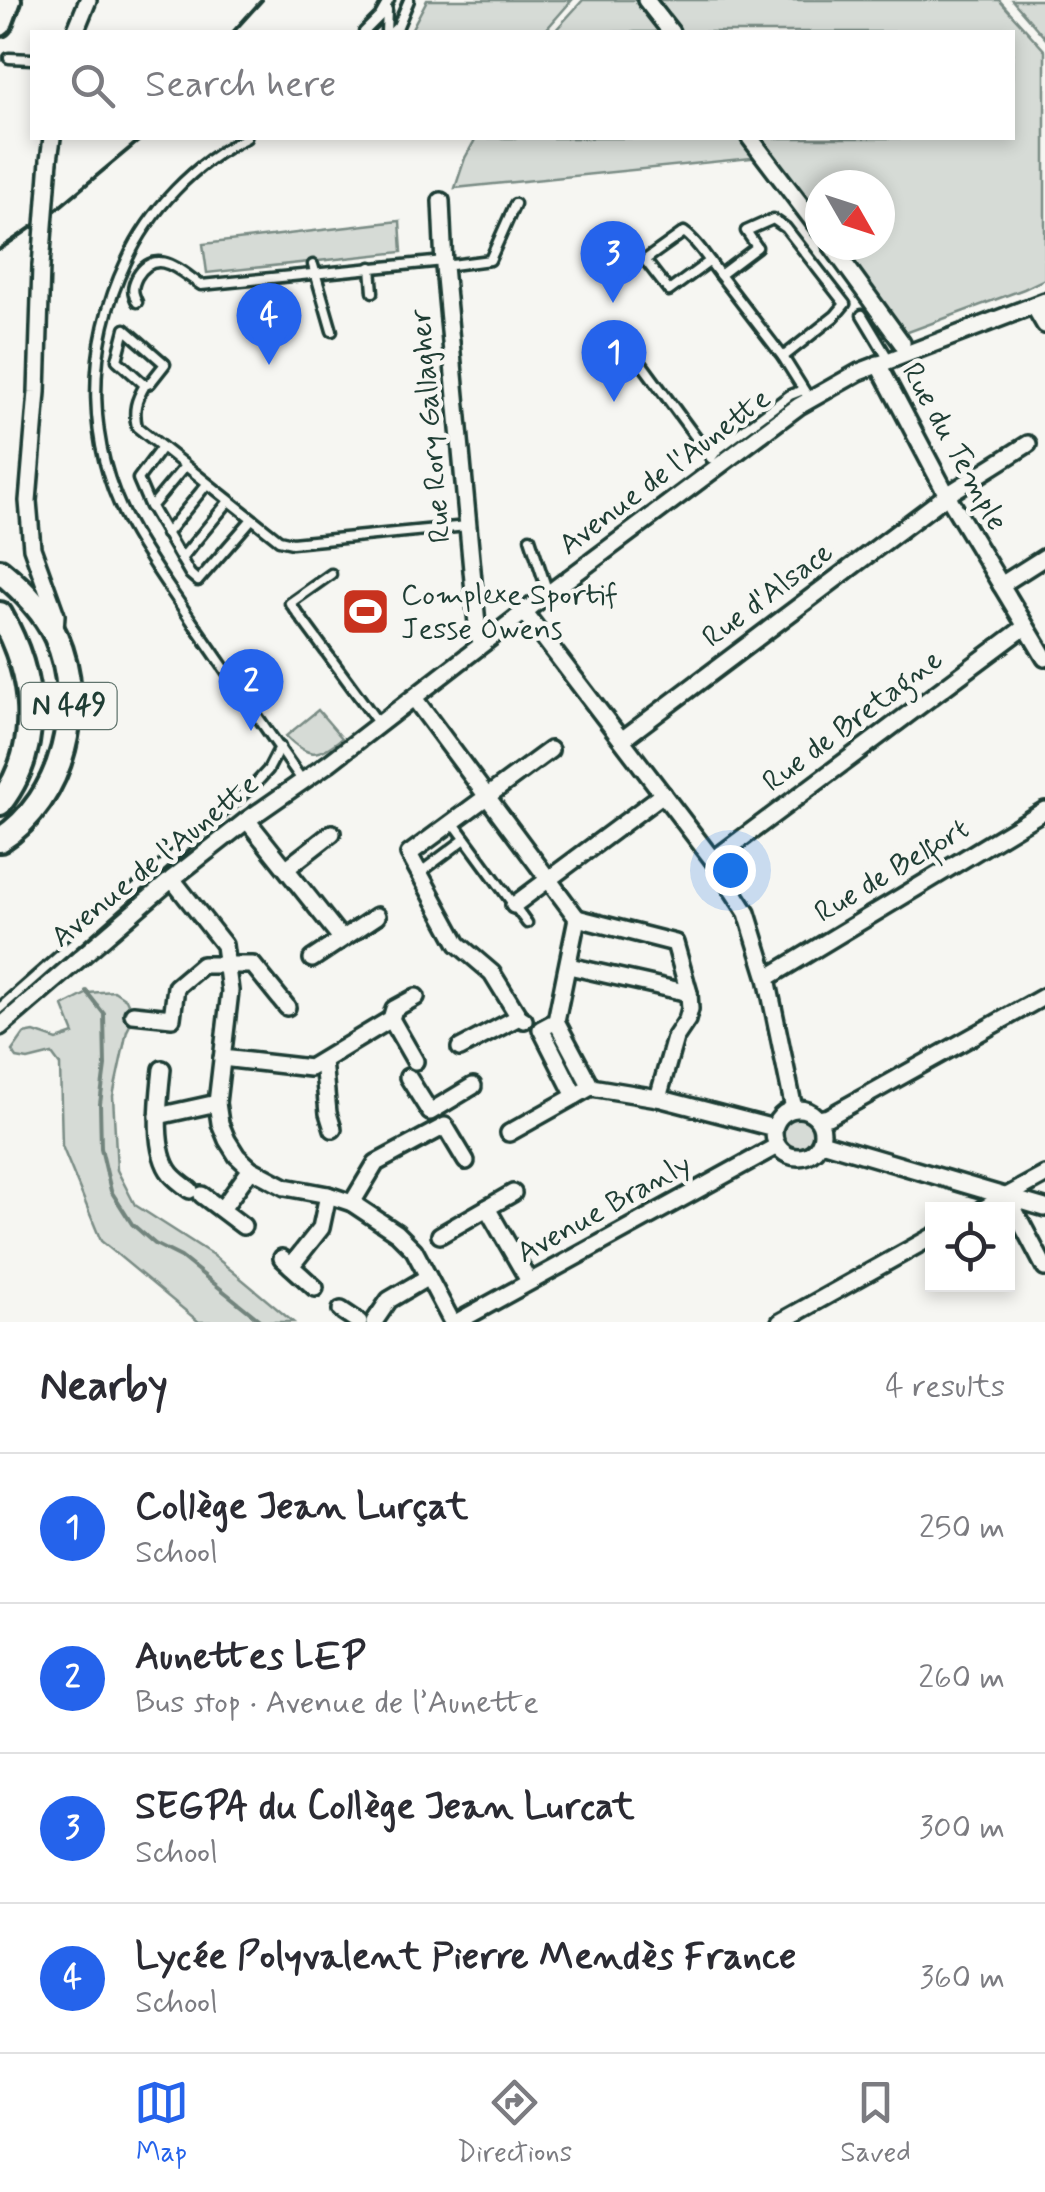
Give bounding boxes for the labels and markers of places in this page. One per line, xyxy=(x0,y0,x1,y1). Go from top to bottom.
pin: 3 xyxy=(580,220,646,303)
pin: 4 xyxy=(236,282,302,365)
pin: 1 xyxy=(582,320,646,402)
place label: Complexe Sportif Jesse Owens xyxy=(401,576,618,649)
sports icon: Complexe Sportif Jesse Owens xyxy=(340,586,392,638)
pin: 2 xyxy=(218,648,284,731)

